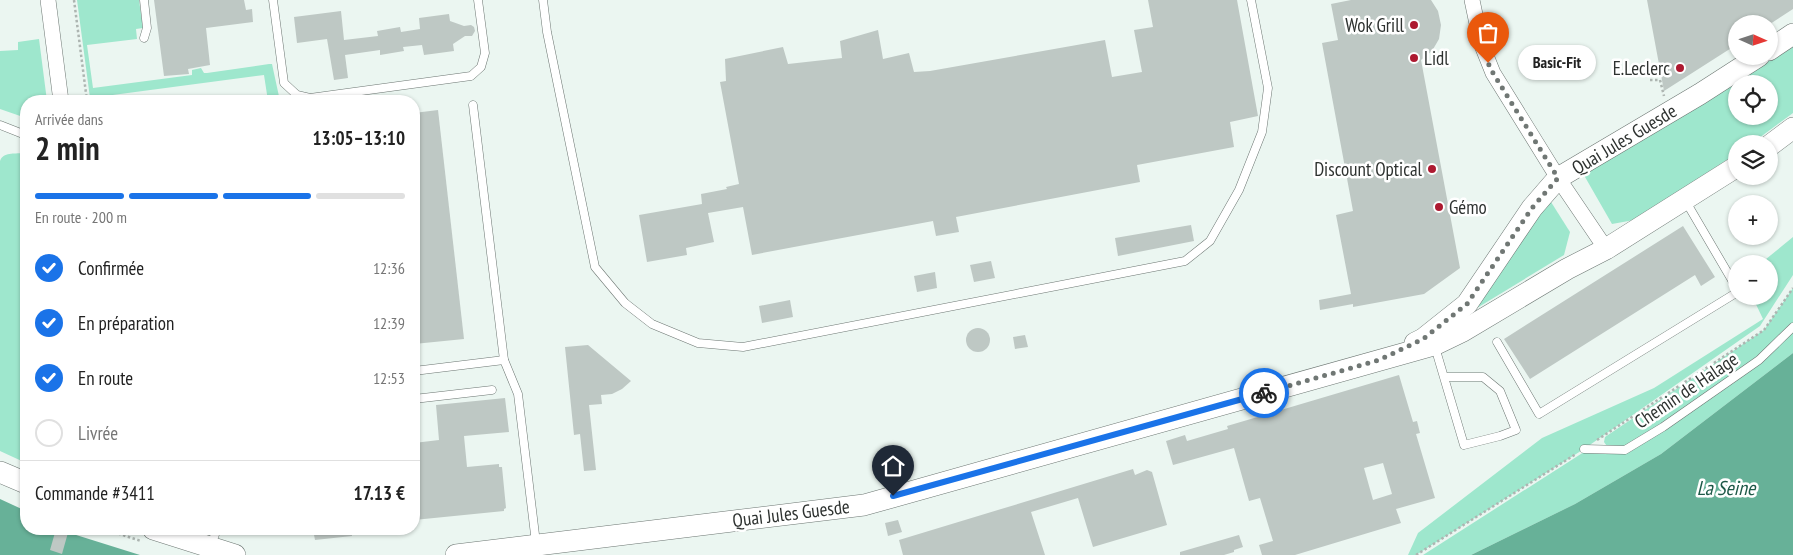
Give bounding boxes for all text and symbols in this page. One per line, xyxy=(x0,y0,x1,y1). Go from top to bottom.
pin xyxy=(1467,12,1509,63)
place label: Wok Grill xyxy=(1345,13,1405,37)
north arrow xyxy=(1728,15,1778,65)
map controls xyxy=(1728,15,1778,305)
marker: Wok Grill xyxy=(1408,19,1420,31)
icon: bag xyxy=(1474,19,1502,47)
place label: Lidl xyxy=(1424,46,1449,70)
callout: Basic-Fit xyxy=(1518,46,1596,80)
marker: Lidl xyxy=(1408,52,1420,64)
text: Basic-Fit xyxy=(1533,52,1581,72)
place label: E.Leclerc xyxy=(1613,56,1670,80)
marker: E.Leclerc xyxy=(1674,62,1686,74)
button: locate xyxy=(1728,75,1778,125)
street label: Quai Jules Guesde xyxy=(1567,98,1681,180)
text: Arrivée dans xyxy=(35,109,103,129)
text: 13:05–13:10 xyxy=(312,126,405,150)
text: 2 min xyxy=(35,127,100,169)
button: layers xyxy=(1728,135,1778,185)
place label: Discount Optical xyxy=(1314,157,1423,181)
marker: Discount Optical xyxy=(1426,163,1438,175)
place label: Gémo xyxy=(1449,195,1487,219)
button: + xyxy=(1728,195,1778,245)
marker: Gémo xyxy=(1433,201,1445,213)
text: En route · 200 m xyxy=(35,207,127,227)
icon: check xyxy=(35,254,63,282)
button: − xyxy=(1728,255,1778,305)
text: Confirmée xyxy=(78,256,144,280)
text: 12:36 xyxy=(373,258,405,278)
icon: check xyxy=(35,309,63,337)
text: En préparation xyxy=(78,311,174,335)
text: 12:39 xyxy=(373,313,405,333)
street label: Chemin de Halage xyxy=(1630,346,1742,433)
icon: check xyxy=(35,364,63,392)
text: En route xyxy=(78,366,133,390)
text: 12:53 xyxy=(373,368,405,388)
courier xyxy=(1239,368,1289,418)
icon: bike xyxy=(1250,379,1278,407)
text: Livrée xyxy=(78,421,118,445)
pin xyxy=(872,445,914,496)
icon: home xyxy=(879,452,907,480)
water label: La Seine xyxy=(1697,475,1757,501)
text: Commande #3411 xyxy=(35,481,155,505)
text: 17.13 € xyxy=(354,481,405,505)
street label: Quai Jules Guesde xyxy=(731,494,851,532)

